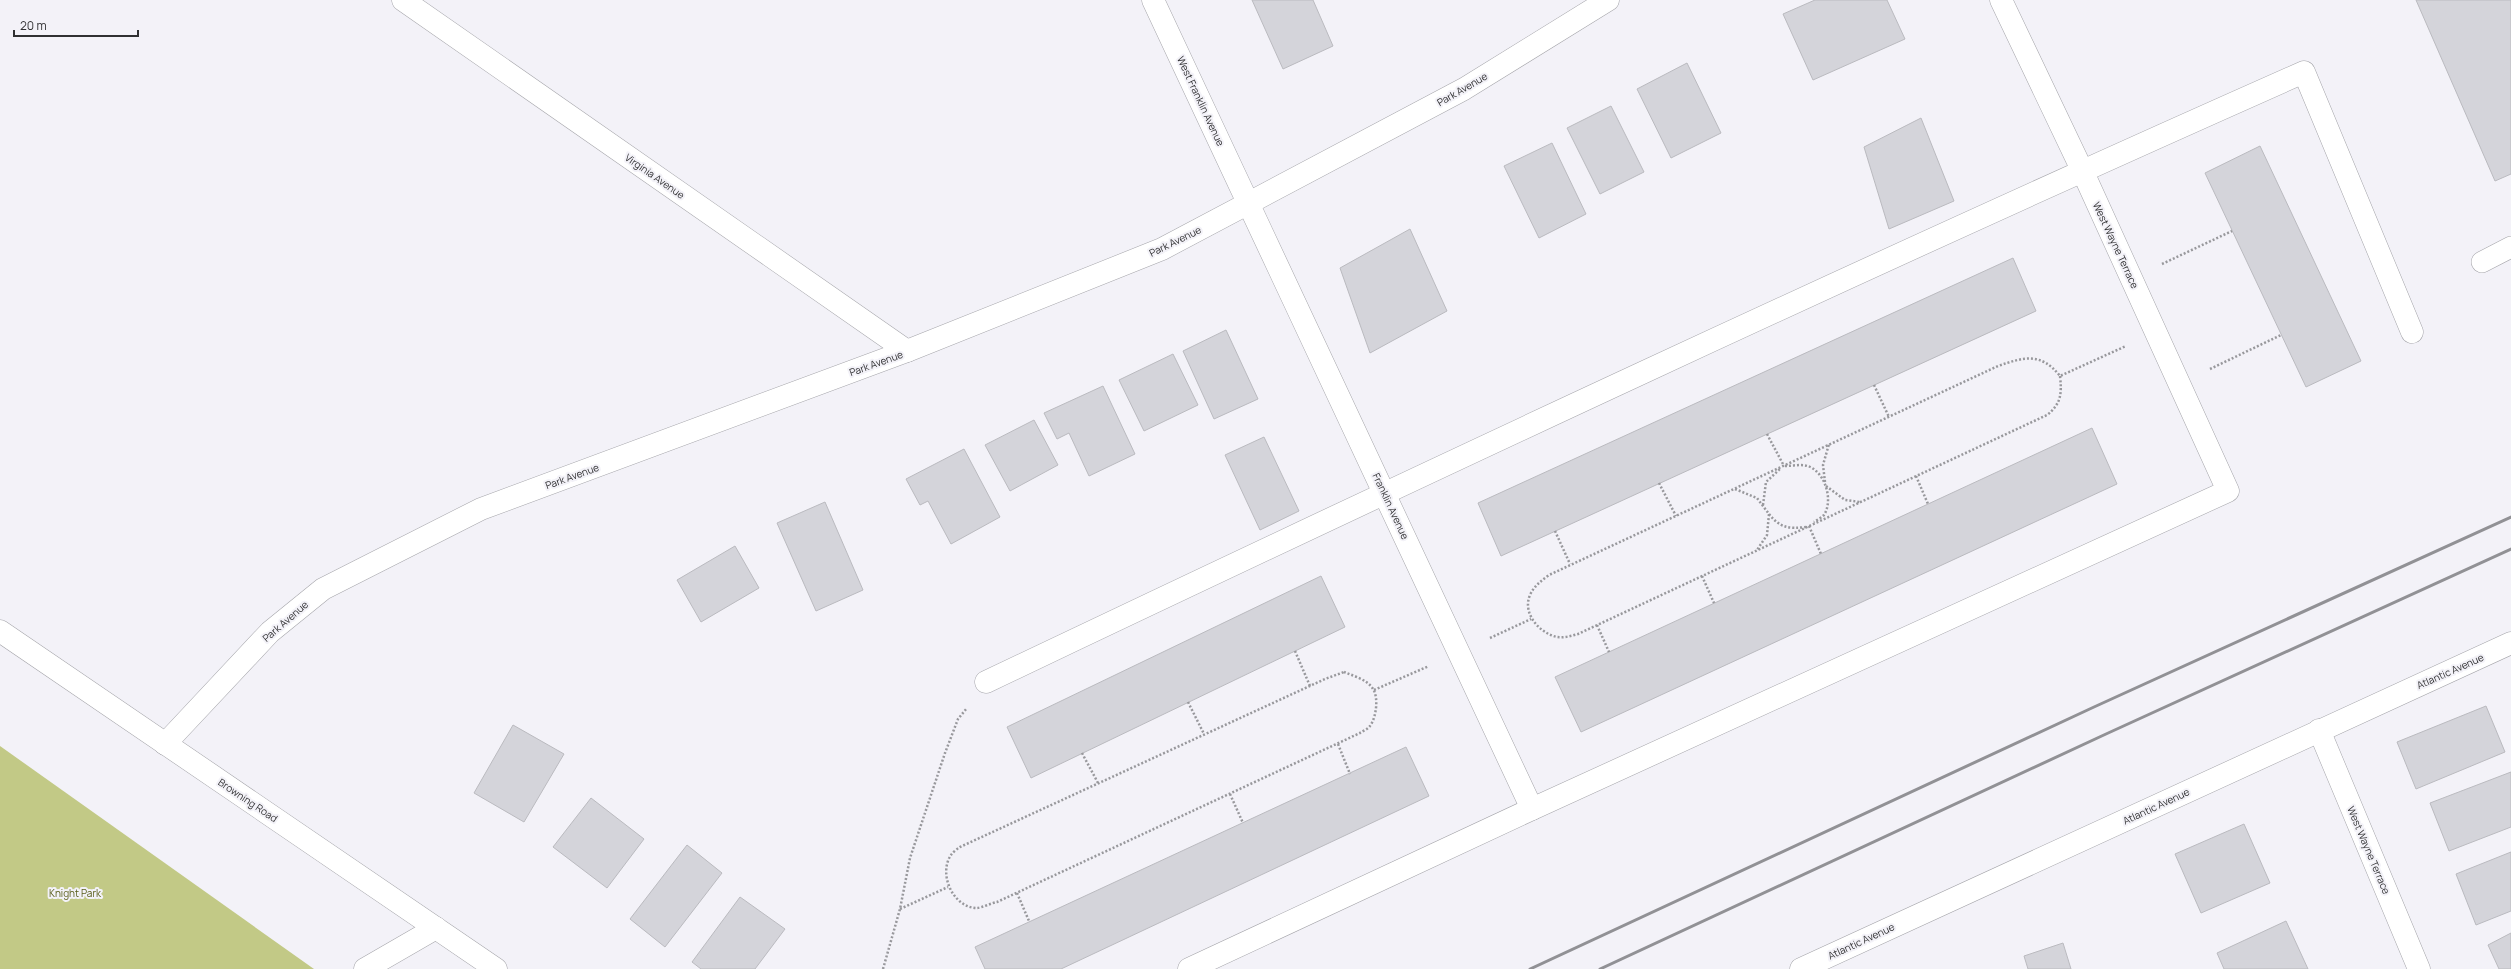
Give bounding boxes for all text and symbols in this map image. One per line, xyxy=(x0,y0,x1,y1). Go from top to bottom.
scale bar xyxy=(14,12,138,38)
text: 20 m xyxy=(20,17,47,34)
street label: West Franklin Avenue xyxy=(1174,54,1228,148)
street label: Park Avenue xyxy=(1434,69,1490,109)
street label: Virginia Avenue xyxy=(622,150,688,202)
street label: West Wayne Terrace xyxy=(2090,200,2142,291)
street label: Park Avenue xyxy=(1147,222,1203,260)
street label: Park Avenue xyxy=(847,347,905,379)
street label: Park Avenue xyxy=(543,460,601,492)
street label: Franklin Avenue xyxy=(1369,471,1413,542)
street label: Park Avenue xyxy=(259,597,311,645)
street label: Atlantic Avenue xyxy=(2414,650,2486,692)
street label: Browning Road xyxy=(216,775,281,825)
street label: Atlantic Avenue xyxy=(2120,784,2192,828)
street label: West Wayne Terrace xyxy=(2344,804,2394,896)
park label: Knight Park xyxy=(49,886,102,900)
street label: Atlantic Avenue xyxy=(1825,919,1897,963)

